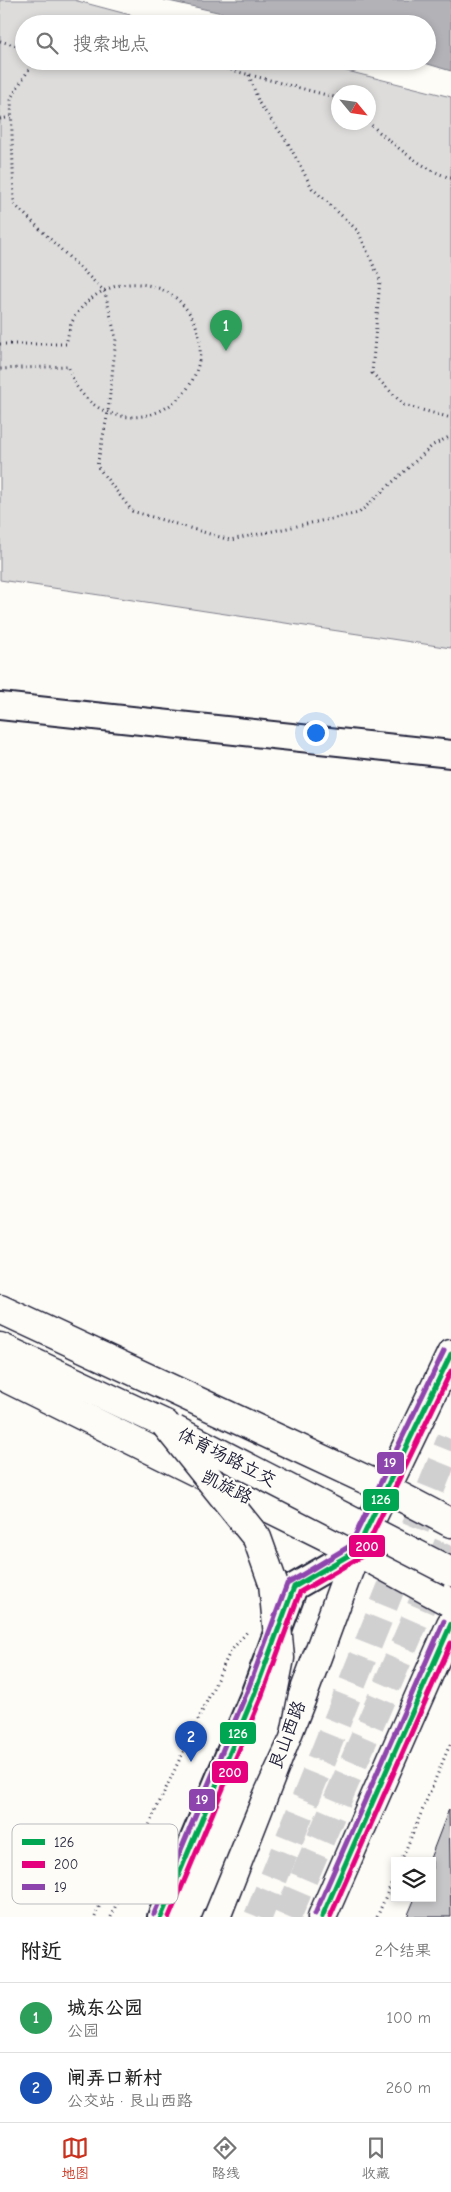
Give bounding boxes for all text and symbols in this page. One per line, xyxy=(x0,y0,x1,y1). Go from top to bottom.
search box xyxy=(15,15,436,70)
icon: search xyxy=(33,29,61,57)
text: 搜索地点 xyxy=(73,33,149,55)
north arrow xyxy=(331,85,376,130)
pin: 1 xyxy=(210,310,242,351)
your location xyxy=(303,720,329,746)
street label: 体育场路立交 xyxy=(174,1424,280,1491)
line badge: 19 xyxy=(376,1451,405,1475)
text: 19 xyxy=(384,1454,396,1471)
street label: 凯旋路 xyxy=(198,1466,256,1509)
line badge: 126 xyxy=(362,1488,400,1512)
text: 126 xyxy=(371,1491,391,1508)
line badge: 200 xyxy=(348,1534,386,1558)
text: 200 xyxy=(356,1538,379,1555)
street label: 艮山西路 xyxy=(265,1698,310,1773)
pin: 2 xyxy=(175,1721,207,1762)
line badge: 126 xyxy=(219,1721,257,1745)
text: 126 xyxy=(228,1725,248,1742)
line badge: 200 xyxy=(211,1760,249,1784)
text: 200 xyxy=(219,1764,242,1781)
line badge: 19 xyxy=(188,1788,216,1812)
text: 19 xyxy=(196,1791,208,1808)
legend xyxy=(12,1824,178,1904)
text: 126 xyxy=(54,1834,74,1851)
text: 200 xyxy=(54,1856,78,1873)
map controls xyxy=(391,1857,436,1902)
button: layers xyxy=(391,1857,436,1902)
text: 19 xyxy=(54,1879,67,1896)
text: 附近 xyxy=(20,1939,62,1963)
text: 2个结果 xyxy=(375,1942,431,1960)
text: 城东公园 xyxy=(67,1997,143,2019)
text: 1 xyxy=(33,2009,39,2027)
text: 100 m xyxy=(387,2009,431,2027)
text: 公园 xyxy=(67,2022,99,2040)
text: 闸弄口新村 xyxy=(67,2067,162,2089)
text: 2 xyxy=(32,2079,40,2097)
text: 260 m xyxy=(386,2079,431,2097)
text: 公交站 · 艮山西路 xyxy=(67,2092,193,2110)
tab: 地图 xyxy=(61,2134,89,2182)
tab: 路线 xyxy=(211,2134,239,2182)
tab: 收藏 xyxy=(362,2134,390,2182)

